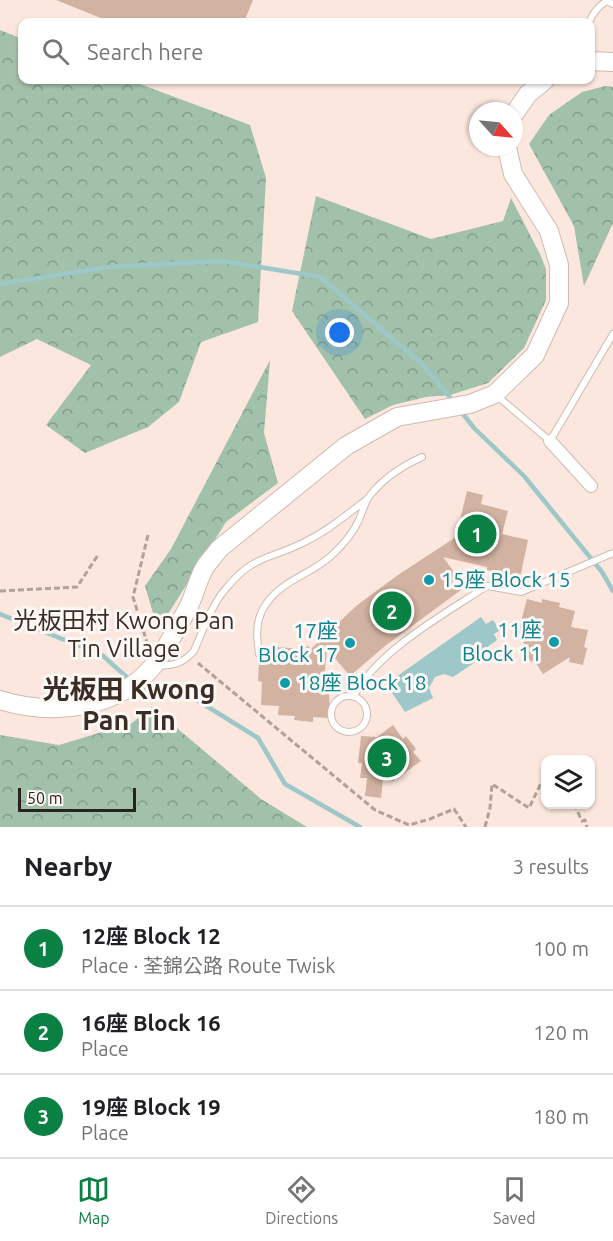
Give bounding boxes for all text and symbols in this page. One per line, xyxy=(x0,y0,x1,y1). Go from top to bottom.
search box xyxy=(18,18,595,84)
icon: search xyxy=(39,35,72,68)
text: Search here xyxy=(87,39,203,64)
north arrow xyxy=(469,102,523,156)
your location xyxy=(325,318,354,347)
pin: 1 xyxy=(458,512,496,556)
place label: 15座 Block 15 xyxy=(441,567,571,591)
marker: 15座 Block 15 xyxy=(422,573,436,587)
pin: 2 xyxy=(372,588,412,634)
district label: 光板田村 Kwong Pan Tin Village xyxy=(13,607,235,662)
place label: 11座 Block 11 xyxy=(462,617,542,665)
place label: 17座 Block 17 xyxy=(258,618,338,666)
marker: 11座 Block 11 xyxy=(547,635,561,649)
marker: 17座 Block 17 xyxy=(343,636,357,650)
place label: 18座 Block 18 xyxy=(297,670,427,694)
district label: 光板田 Kwong Pan Tin xyxy=(43,674,215,735)
marker: 18座 Block 18 xyxy=(278,676,292,690)
pin: 3 xyxy=(368,736,406,780)
map controls xyxy=(541,755,595,809)
button: layers xyxy=(541,755,595,809)
scale bar xyxy=(18,785,136,812)
text: 50 m xyxy=(27,789,63,807)
text: Nearby xyxy=(24,852,112,881)
text: 3 results xyxy=(513,855,589,878)
text: 12座 Block 12 xyxy=(81,923,221,948)
text: 1 xyxy=(38,937,49,960)
text: 100 m xyxy=(533,937,589,960)
text: Place · 荃錦公路 Route Twisk xyxy=(81,954,335,977)
text: 16座 Block 16 xyxy=(81,1010,221,1035)
text: 2 xyxy=(38,1021,49,1044)
text: 120 m xyxy=(533,1021,589,1044)
text: Place xyxy=(81,1037,129,1060)
text: 19座 Block 19 xyxy=(81,1094,221,1119)
text: 3 xyxy=(38,1105,49,1128)
text: 180 m xyxy=(533,1105,589,1128)
text: Place xyxy=(81,1121,129,1144)
tab: Map xyxy=(77,1173,110,1227)
tab: Directions xyxy=(265,1173,338,1227)
tab: Saved xyxy=(493,1173,536,1227)

